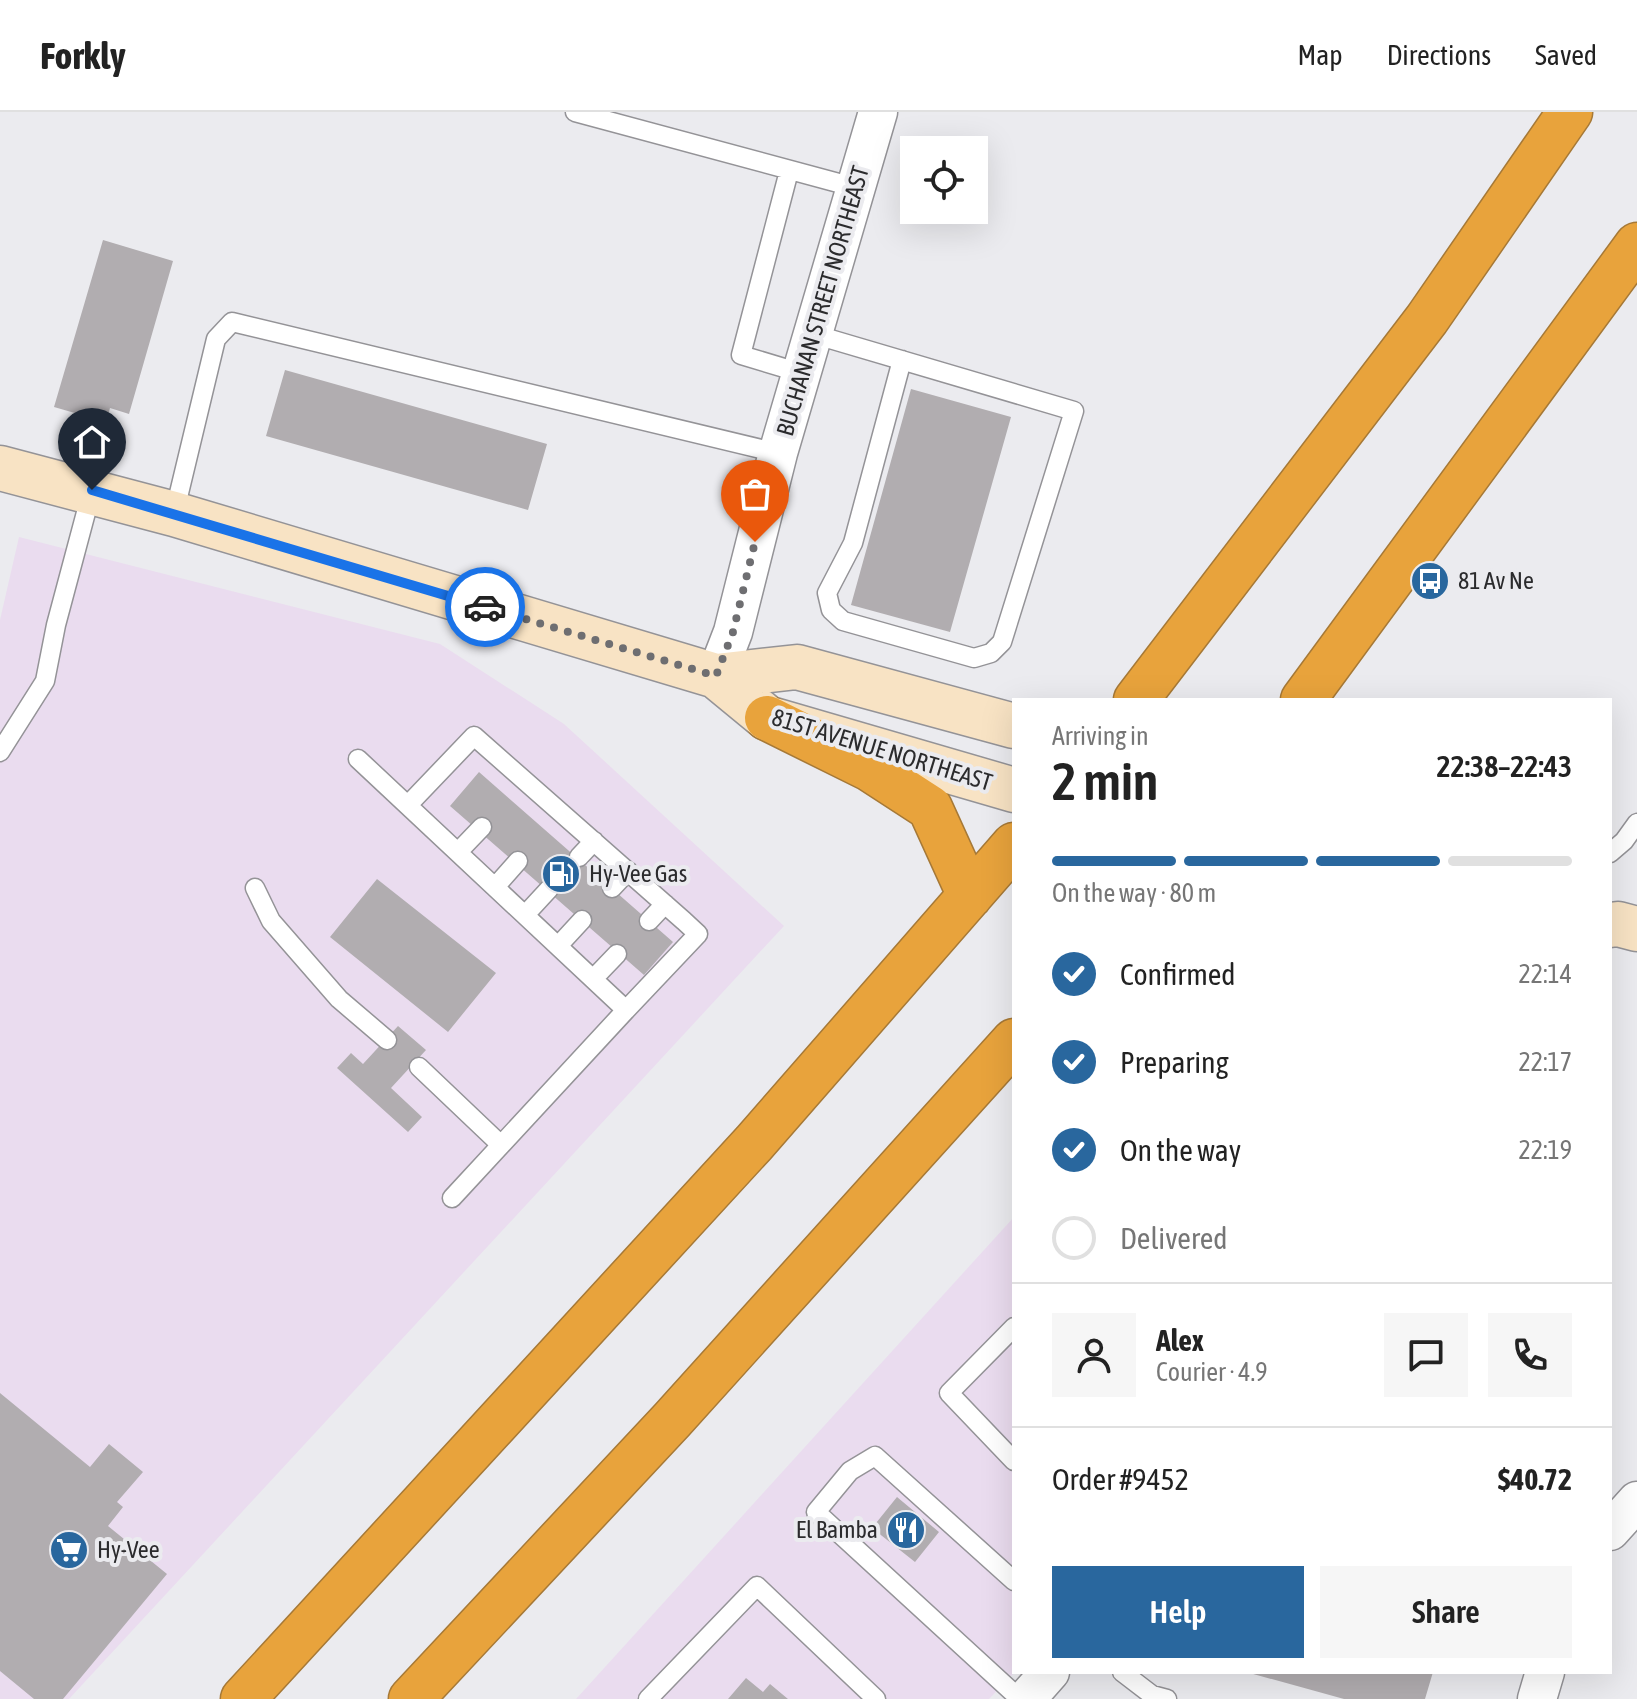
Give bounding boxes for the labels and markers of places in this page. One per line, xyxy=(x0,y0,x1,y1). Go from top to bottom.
pin xyxy=(58,408,126,490)
pin xyxy=(721,460,789,542)
bus stop icon: 81 Av Ne xyxy=(1409,560,1451,602)
place label: 81 Av Ne xyxy=(1458,567,1534,594)
fuel station icon: Hy-Vee Gas xyxy=(540,853,582,895)
place label: Hy-Vee Gas xyxy=(589,860,687,887)
restaurant icon: El Bamba xyxy=(885,1509,927,1551)
place label: El Bamba xyxy=(796,1516,878,1543)
supermarket icon: Hy-Vee xyxy=(48,1529,90,1571)
place label: Hy-Vee xyxy=(97,1536,160,1563)

